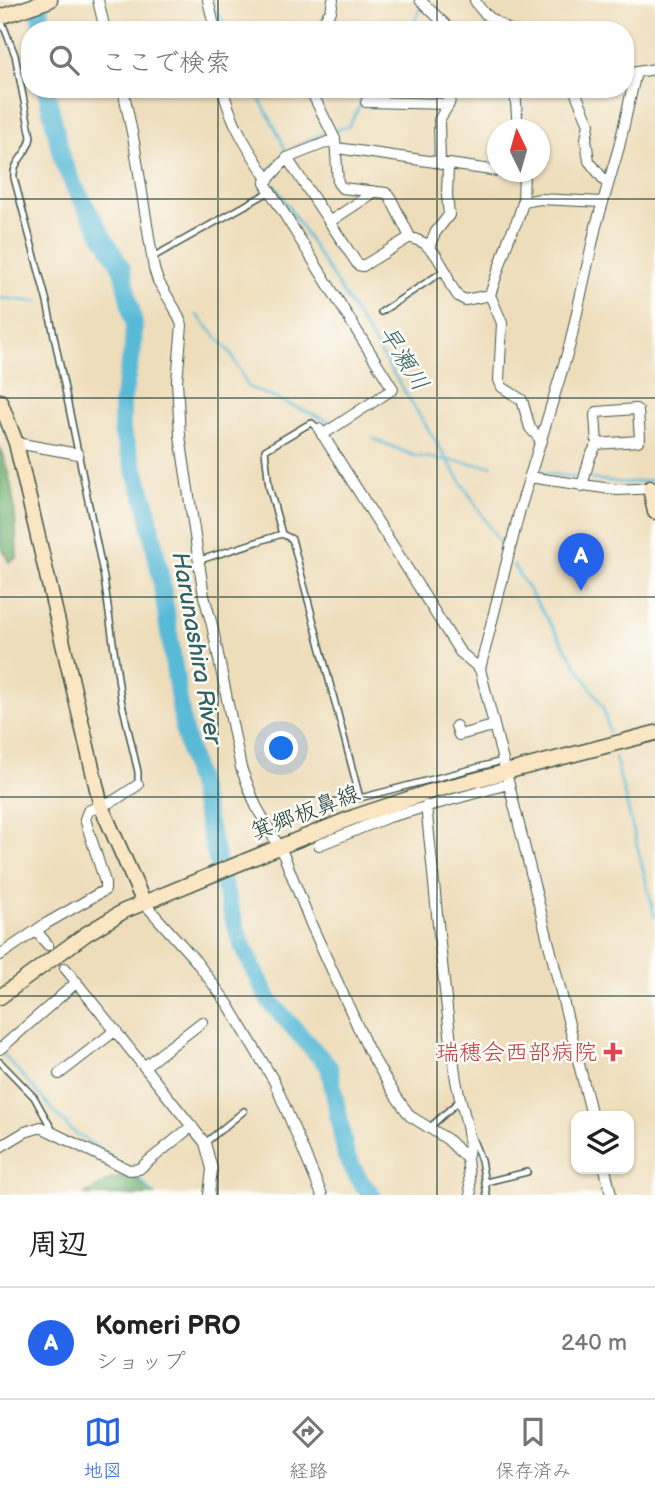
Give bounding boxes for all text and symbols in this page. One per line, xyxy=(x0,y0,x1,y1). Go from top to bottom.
search box xyxy=(21,21,634,98)
icon: search xyxy=(45,41,83,79)
text: ここで検索 xyxy=(101,48,231,79)
north arrow xyxy=(487,119,550,182)
water label: 早瀬川 xyxy=(372,320,435,396)
pin: A xyxy=(558,533,604,591)
water label: Harunashira River xyxy=(165,550,228,749)
your location xyxy=(264,731,298,765)
street label: 箕郷板鼻線 xyxy=(247,779,364,847)
place label: 瑞穂会西部病院 xyxy=(436,1039,597,1067)
marker: 瑞穂会西部病院 xyxy=(603,1042,623,1062)
map controls xyxy=(571,1111,634,1174)
button: layers xyxy=(571,1111,634,1174)
text: 周辺 xyxy=(28,1227,88,1263)
text: Komeri PRO xyxy=(95,1311,240,1342)
text: A xyxy=(44,1329,58,1357)
text: 240 m xyxy=(561,1329,627,1357)
text: ショップ xyxy=(95,1348,186,1376)
tab: 地図 xyxy=(84,1413,122,1483)
tab: 経路 xyxy=(289,1413,327,1483)
tab: 保存済み xyxy=(495,1413,571,1483)

